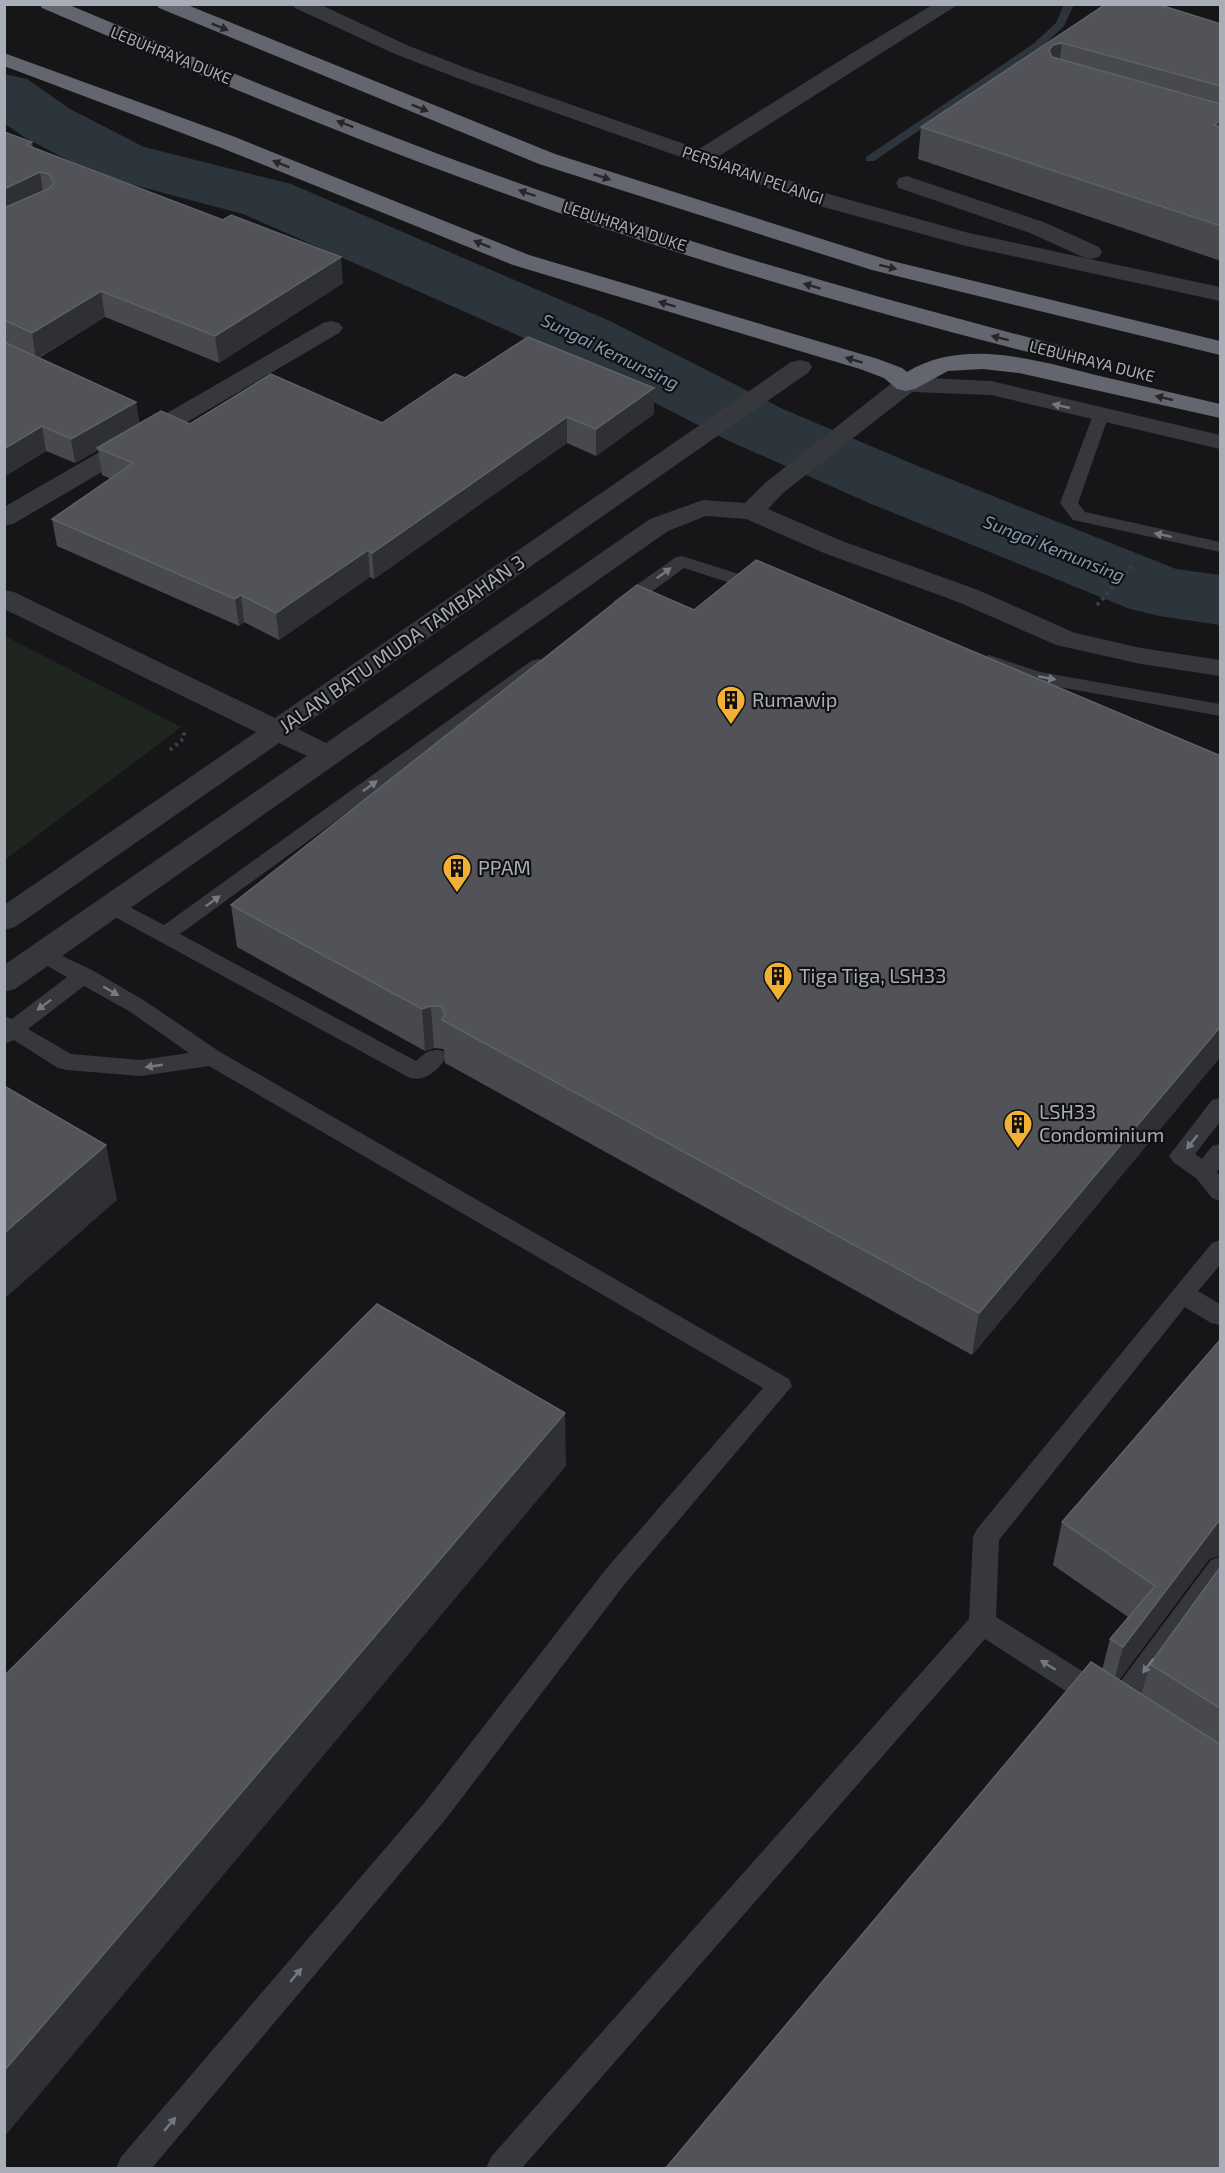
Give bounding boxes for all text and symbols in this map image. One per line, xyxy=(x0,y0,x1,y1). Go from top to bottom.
street label: LEBUHRAYA DUKE xyxy=(108,22,234,87)
one-way arrow xyxy=(211,22,229,32)
one-way arrow xyxy=(411,104,429,113)
one-way arrow xyxy=(336,119,354,128)
street label: PERSIARAN PELANGI xyxy=(680,141,826,208)
one-way arrow xyxy=(272,159,290,168)
one-way arrow xyxy=(593,173,611,182)
one-way arrow xyxy=(518,188,536,197)
street label: LEBUHRAYA DUKE xyxy=(561,197,689,254)
one-way arrow xyxy=(472,239,490,249)
one-way arrow xyxy=(879,263,897,273)
one-way arrow xyxy=(803,281,821,290)
one-way arrow xyxy=(658,299,676,308)
water label: Sungai Kemunsing xyxy=(538,308,683,394)
one-way arrow xyxy=(991,332,1009,342)
street label: LEBUHRAYA DUKE xyxy=(1028,336,1157,385)
one-way arrow xyxy=(845,355,863,364)
one-way arrow xyxy=(1154,393,1173,403)
one-way arrow xyxy=(1052,400,1070,410)
water label: Sungai Kemunsing xyxy=(981,510,1128,586)
one-way arrow xyxy=(1154,530,1173,539)
street label: JALAN BATU MUDA TAMBAHAN 3 xyxy=(274,549,529,737)
one-way arrow xyxy=(657,568,672,580)
one-way arrow xyxy=(1037,674,1056,683)
building icon: Rumawip xyxy=(715,684,747,726)
place label: Rumawip xyxy=(752,687,837,711)
one-way arrow xyxy=(363,781,378,793)
building icon: PPAM xyxy=(441,852,473,894)
place label: PPAM xyxy=(478,855,531,879)
one-way arrow xyxy=(204,895,220,907)
building icon: Tiga Tiga, LSH33 xyxy=(762,960,794,1002)
place label: Tiga Tiga, LSH33 xyxy=(799,963,946,987)
one-way arrow xyxy=(102,985,119,995)
one-way arrow xyxy=(37,999,52,1011)
one-way arrow xyxy=(145,1061,164,1070)
place label: LSH33 Condominium xyxy=(1039,1099,1164,1146)
building icon: LSH33 Condominium xyxy=(1002,1108,1034,1150)
one-way arrow xyxy=(1185,1134,1198,1150)
one-way arrow xyxy=(1142,1657,1154,1673)
one-way arrow xyxy=(1040,1659,1056,1670)
one-way arrow xyxy=(289,1968,302,1983)
one-way arrow xyxy=(163,2117,176,2132)

